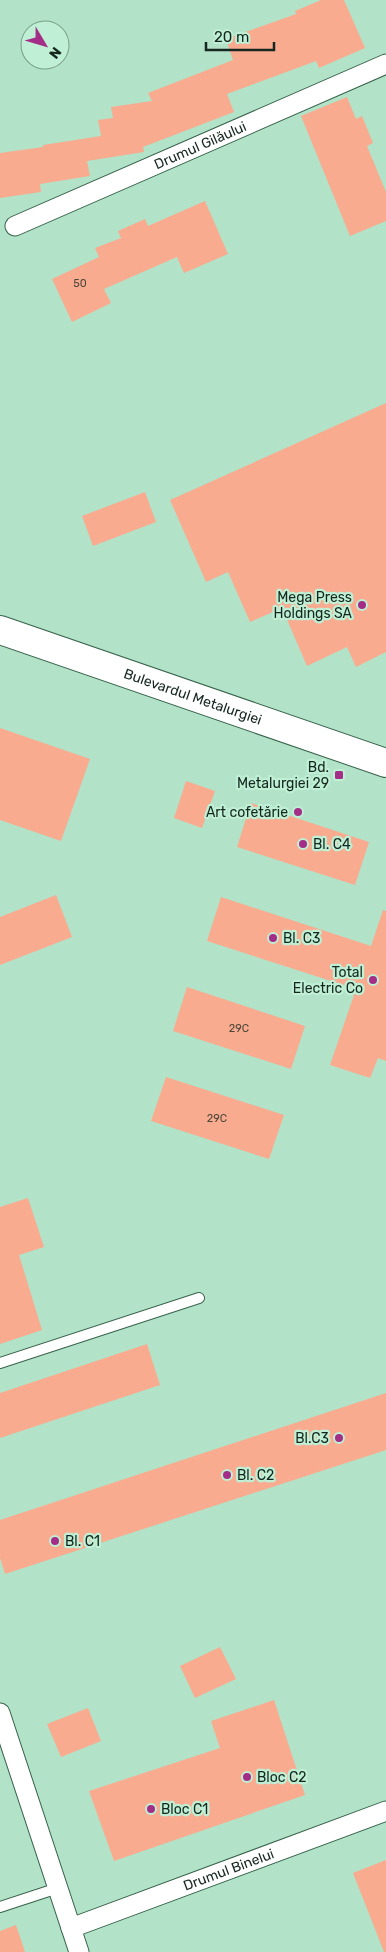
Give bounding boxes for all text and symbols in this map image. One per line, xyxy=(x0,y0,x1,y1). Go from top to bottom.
north arrow xyxy=(20,20,70,70)
scale bar xyxy=(206,20,274,52)
text: 20 m xyxy=(214,28,249,46)
text: N xyxy=(45,43,65,62)
street label: Drumul Gilăului xyxy=(151,118,249,173)
house number: 50 xyxy=(73,277,87,290)
place label: Mega Press Holdings SA xyxy=(273,589,353,622)
marker: Mega Press Holdings SA xyxy=(356,599,368,611)
street label: Bulevardul Metalurgiei xyxy=(122,665,264,728)
place label: Bd. Metalurgiei 29 xyxy=(237,759,329,792)
marker: Bd. Metalurgiei 29 xyxy=(333,769,345,781)
place label: Art cofetărie xyxy=(206,804,288,821)
marker: Art cofetărie xyxy=(292,806,304,818)
place label: Bl. C4 xyxy=(313,836,351,853)
marker: Bl. C4 xyxy=(297,838,309,850)
place label: Bl. C3 xyxy=(283,930,320,947)
marker: Bl. C3 xyxy=(267,932,279,944)
place label: Total Electric Co xyxy=(293,964,363,997)
marker: Total Electric Co xyxy=(367,974,379,986)
house number: 29C xyxy=(229,1022,249,1035)
house number: 29C xyxy=(207,1112,227,1125)
place label: Bl.C3 xyxy=(295,1430,329,1447)
marker: Bl.C3 xyxy=(333,1432,345,1444)
place label: Bl. C2 xyxy=(237,1467,274,1484)
marker: Bl. C2 xyxy=(221,1469,233,1481)
place label: Bl. C1 xyxy=(65,1533,100,1550)
marker: Bl. C1 xyxy=(49,1535,61,1547)
place label: Bloc C2 xyxy=(257,1769,307,1786)
marker: Bloc C2 xyxy=(241,1771,253,1783)
place label: Bloc C1 xyxy=(161,1801,208,1818)
marker: Bloc C1 xyxy=(145,1803,157,1815)
street label: Drumul Binelui xyxy=(181,1845,276,1894)

